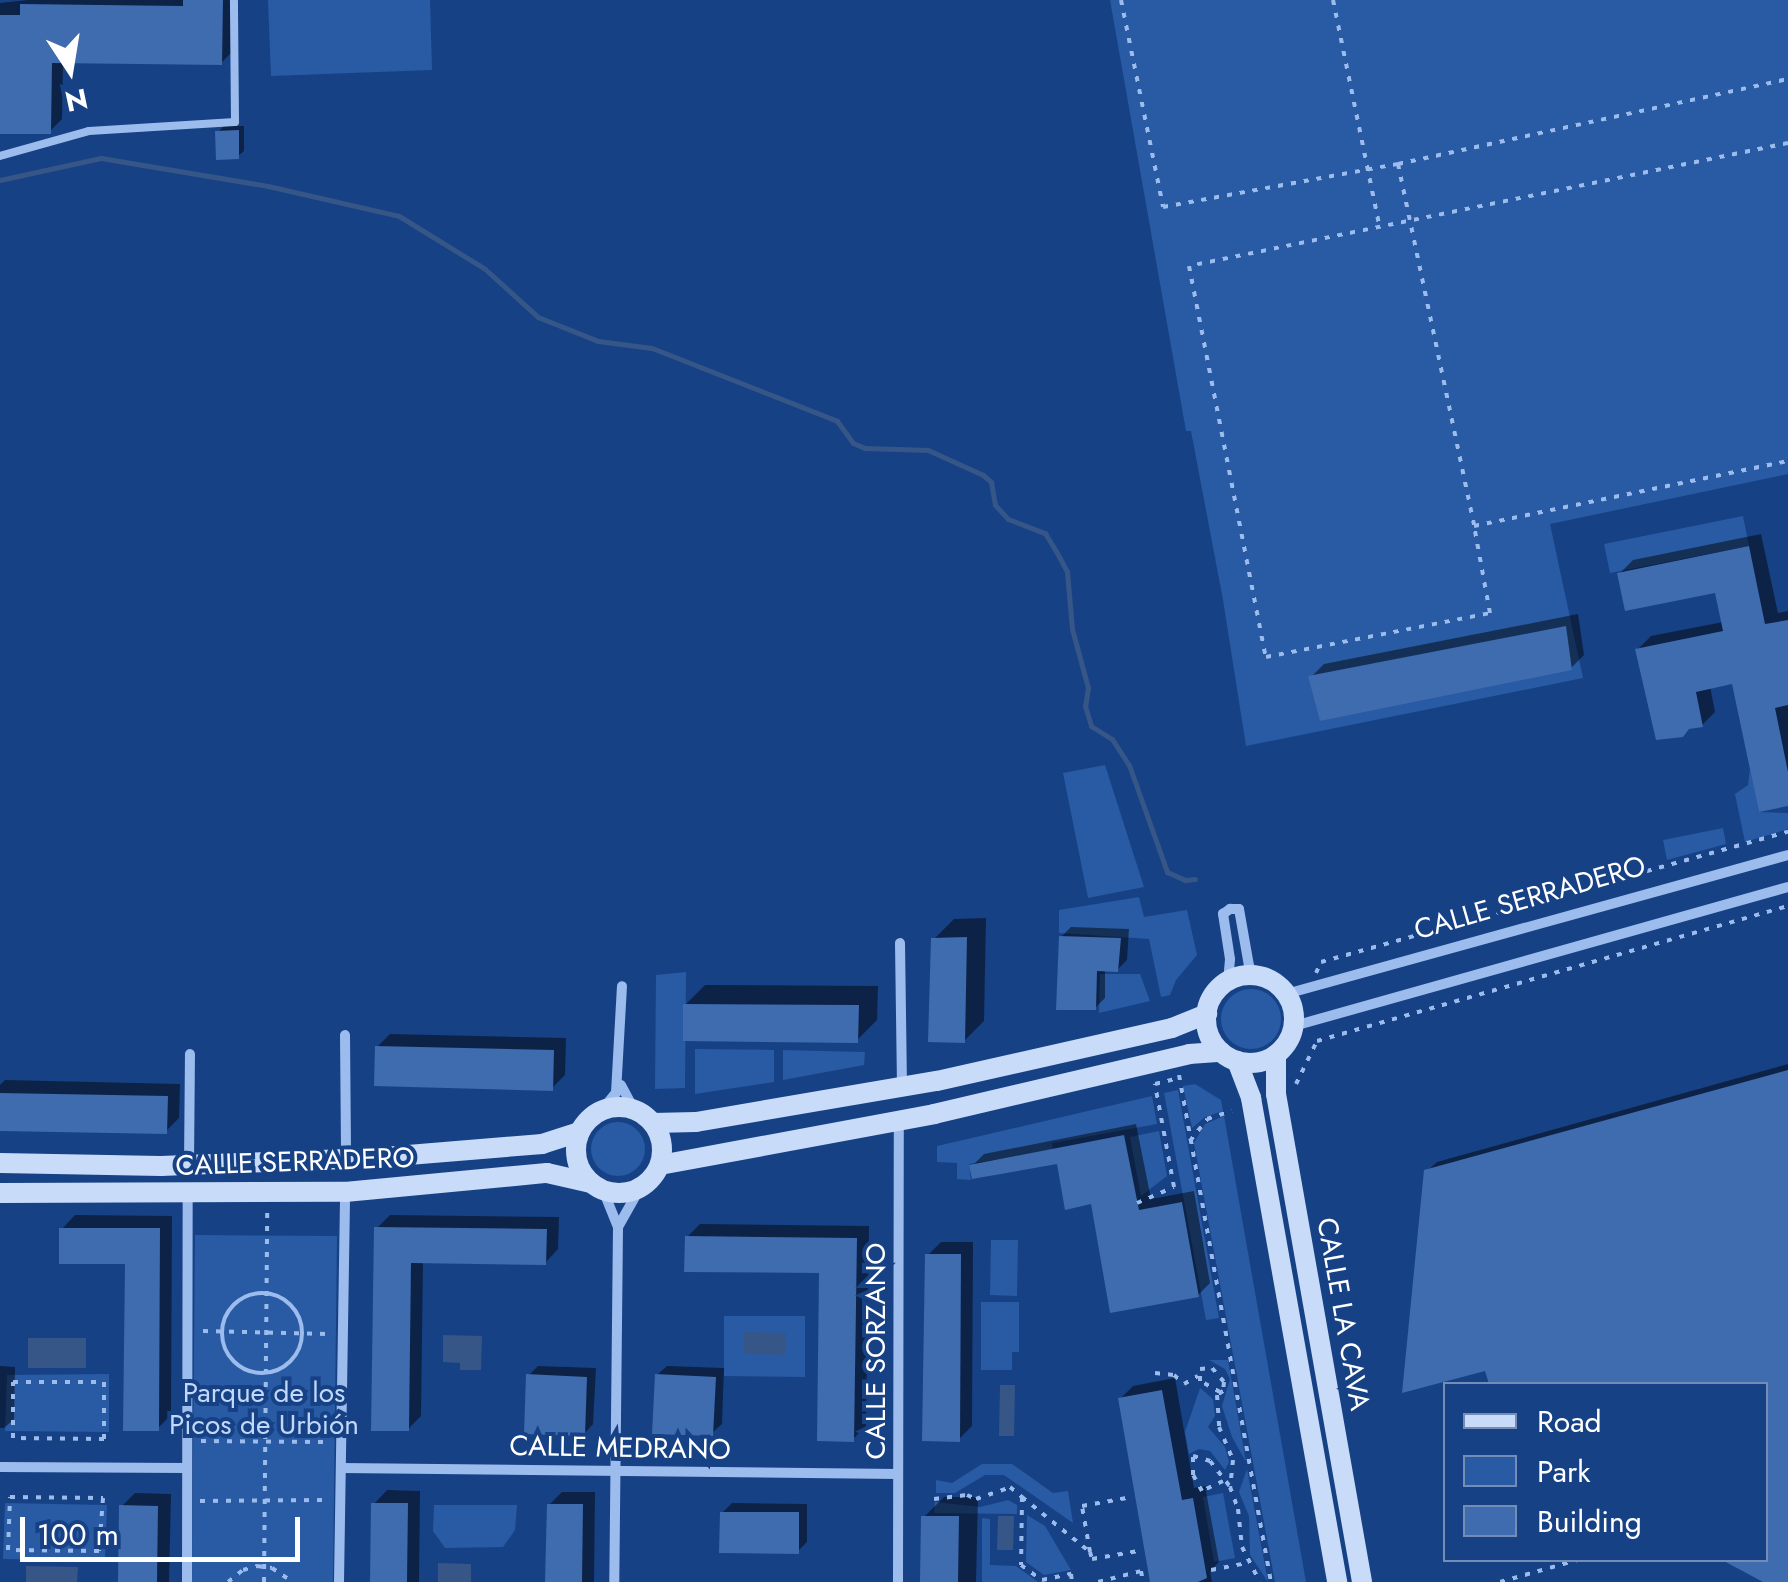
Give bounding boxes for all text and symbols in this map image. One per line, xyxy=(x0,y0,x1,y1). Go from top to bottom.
north arrow xyxy=(20,20,120,120)
text: N xyxy=(61,77,91,122)
street label: CALLE SERRADERO xyxy=(1410,849,1650,947)
street label: CALLE SERRADERO xyxy=(175,1141,415,1183)
street label: CALLE LA CAVA xyxy=(1310,1215,1376,1413)
street label: CALLE SORZANO xyxy=(859,1243,893,1459)
park label: Parque de los Picos de Urbión xyxy=(169,1376,359,1442)
legend xyxy=(1443,1382,1768,1562)
text: Road xyxy=(1537,1400,1602,1443)
street label: CALLE MEDRANO xyxy=(509,1429,731,1467)
text: Park xyxy=(1537,1450,1590,1493)
scale bar xyxy=(25,1497,305,1559)
text: Building xyxy=(1537,1500,1642,1543)
text: 100 m xyxy=(37,1513,119,1556)

